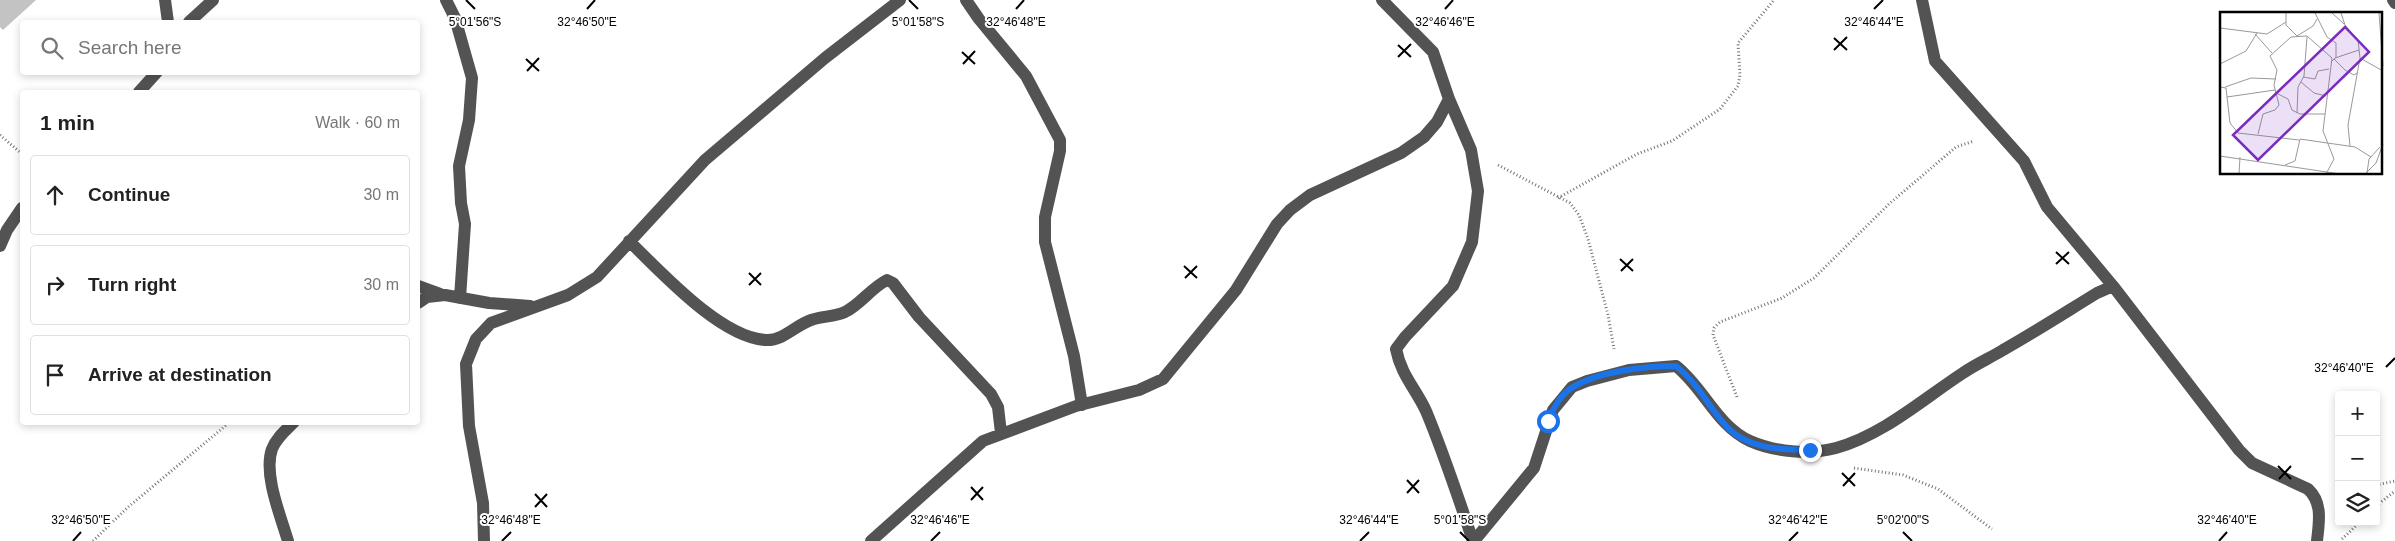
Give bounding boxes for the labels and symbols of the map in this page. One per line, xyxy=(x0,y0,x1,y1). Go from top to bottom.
inset map xyxy=(2220,12,2382,175)
text: 5°01'56"S xyxy=(449,15,501,29)
text: 32°46'50"E xyxy=(557,15,617,29)
text: 5°01'58"S xyxy=(892,15,944,29)
text: 32°46'48"E xyxy=(986,15,1046,29)
text: 32°46'46"E xyxy=(1415,15,1475,29)
text: 32°46'44"E xyxy=(1844,15,1904,29)
text: 32°46'40"E xyxy=(2314,361,2374,375)
route start xyxy=(1537,410,1560,433)
route end xyxy=(1799,439,1822,462)
text: 32°46'50"E xyxy=(51,513,111,527)
text: 32°46'48"E xyxy=(481,513,541,527)
text: 32°46'46"E xyxy=(910,513,970,527)
text: 32°46'44"E xyxy=(1339,513,1399,527)
text: 5°01'58"S xyxy=(1434,513,1486,527)
text: 32°46'42"E xyxy=(1768,513,1828,527)
text: 5°02'00"S xyxy=(1877,513,1929,527)
text: 32°46'40"E xyxy=(2197,513,2257,527)

